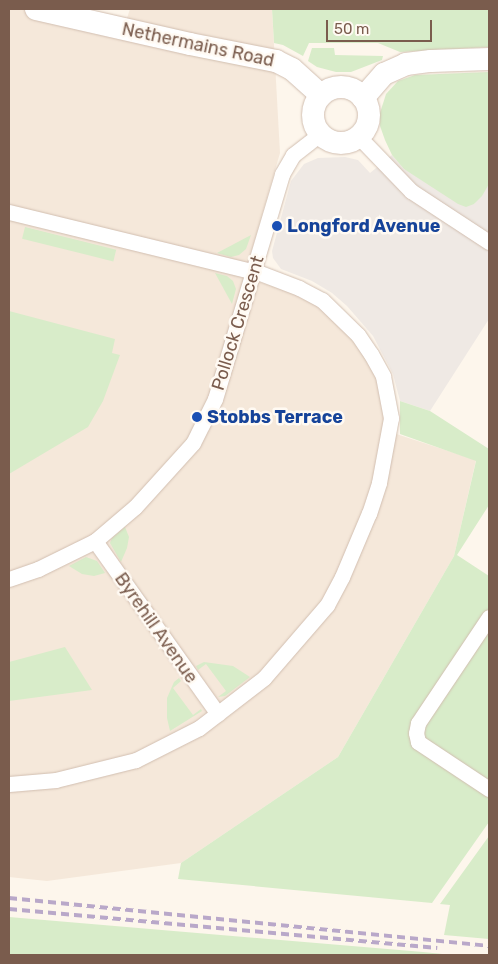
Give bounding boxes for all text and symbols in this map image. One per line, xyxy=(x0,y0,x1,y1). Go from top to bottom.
scale bar xyxy=(328,10,434,42)
street label: Nethermains Road xyxy=(120,18,276,72)
text: 50 m xyxy=(334,20,369,38)
place label: Longford Avenue xyxy=(287,215,441,237)
marker: Longford Avenue xyxy=(271,220,283,232)
street label: Pollock Crescent xyxy=(207,253,269,393)
place label: Stobbs Terrace xyxy=(207,406,343,428)
marker: Stobbs Terrace xyxy=(191,411,203,423)
street label: Byrehill Avenue xyxy=(110,568,202,688)

